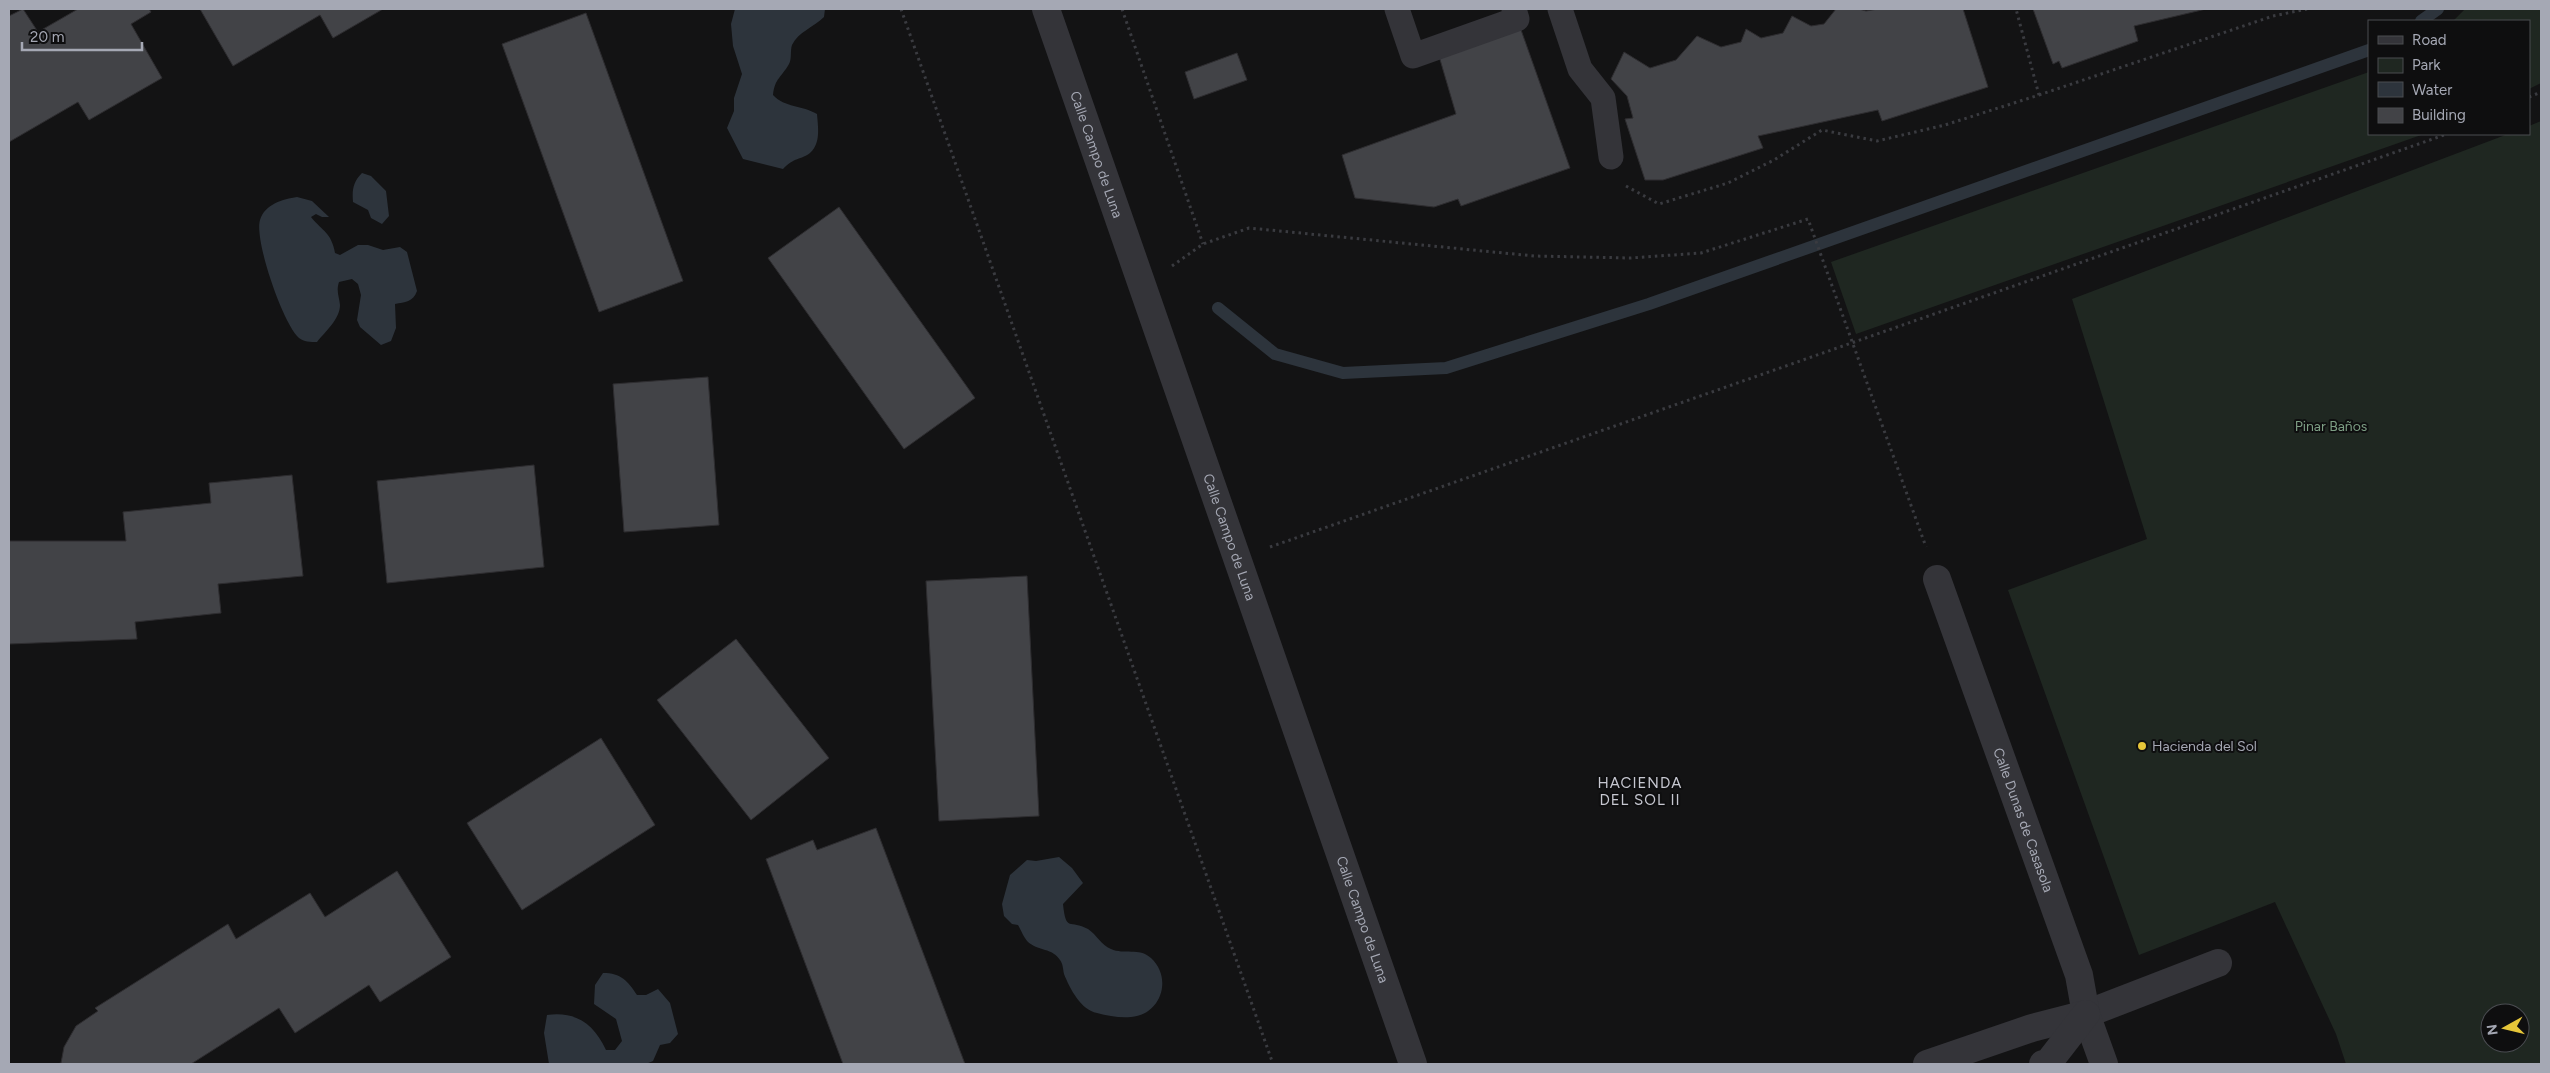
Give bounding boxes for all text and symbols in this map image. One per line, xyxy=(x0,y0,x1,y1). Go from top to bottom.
scale bar xyxy=(22,20,142,52)
legend xyxy=(2368,20,2530,135)
text: 20 m xyxy=(30,28,64,46)
text: Road xyxy=(2412,31,2447,49)
text: Park xyxy=(2412,56,2441,74)
text: Water xyxy=(2412,81,2452,99)
street label: Calle Campo de Luna xyxy=(1066,89,1126,220)
text: Building xyxy=(2412,106,2466,124)
park label: Pinar Baños xyxy=(2295,418,2367,435)
street label: Calle Campo de Luna xyxy=(1199,472,1259,603)
place label: Hacienda del Sol xyxy=(2152,738,2257,755)
marker: Hacienda del Sol xyxy=(2136,740,2148,752)
street label: Calle Dunas de Casasola xyxy=(1989,746,2057,895)
district label: HACIENDA DEL SOL II xyxy=(1598,774,1682,809)
street label: Calle Campo de Luna xyxy=(1332,854,1392,985)
north arrow xyxy=(2480,1003,2530,1053)
text: N xyxy=(2483,1023,2502,1036)

